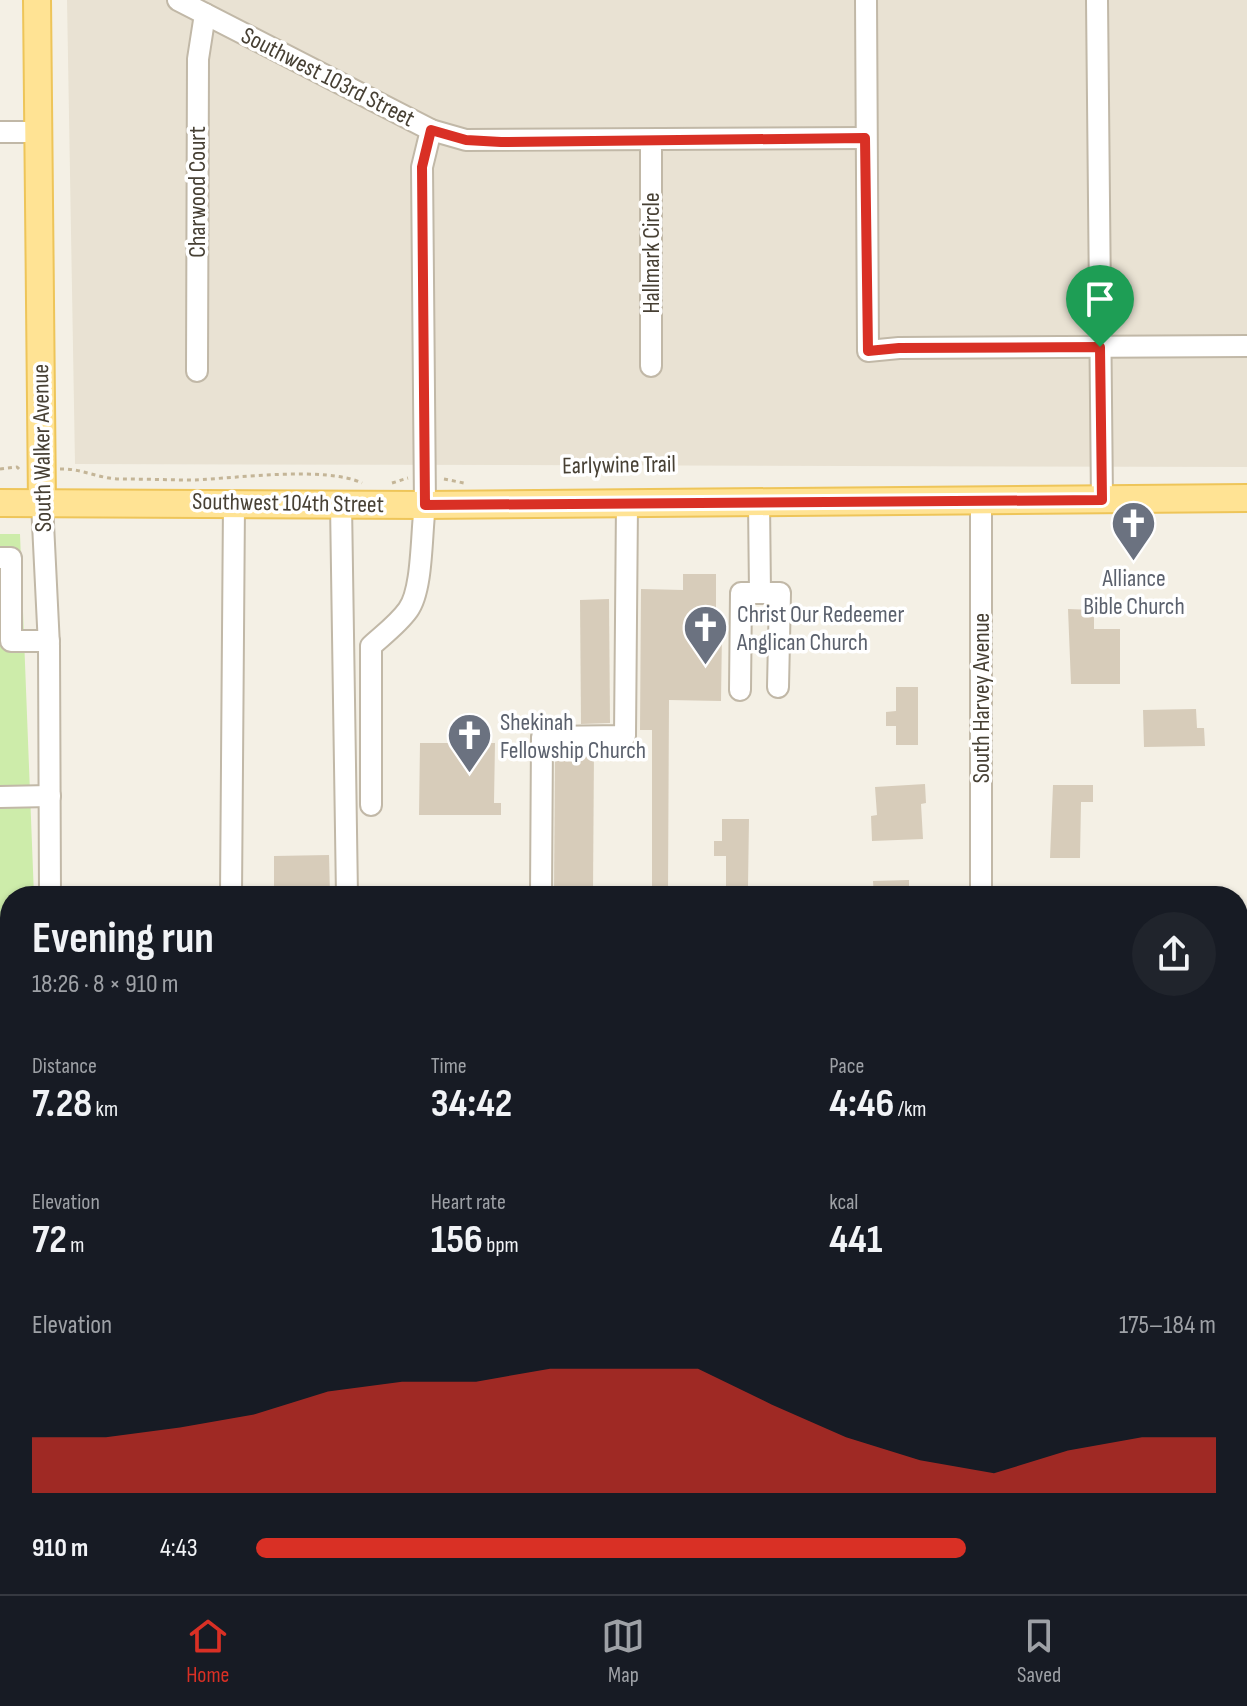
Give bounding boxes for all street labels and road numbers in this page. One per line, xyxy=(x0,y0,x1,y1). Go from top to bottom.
street label: Southwest 103rd Street xyxy=(236,21,420,133)
street label: Charwood Court xyxy=(183,126,212,258)
street label: Hallmark Circle xyxy=(637,192,666,314)
street label: South Walker Avenue xyxy=(26,364,58,532)
street label: Earlywine Trail xyxy=(562,450,676,480)
street label: Southwest 104th Street xyxy=(192,487,384,519)
street label: South Harvey Avenue xyxy=(967,613,996,783)

